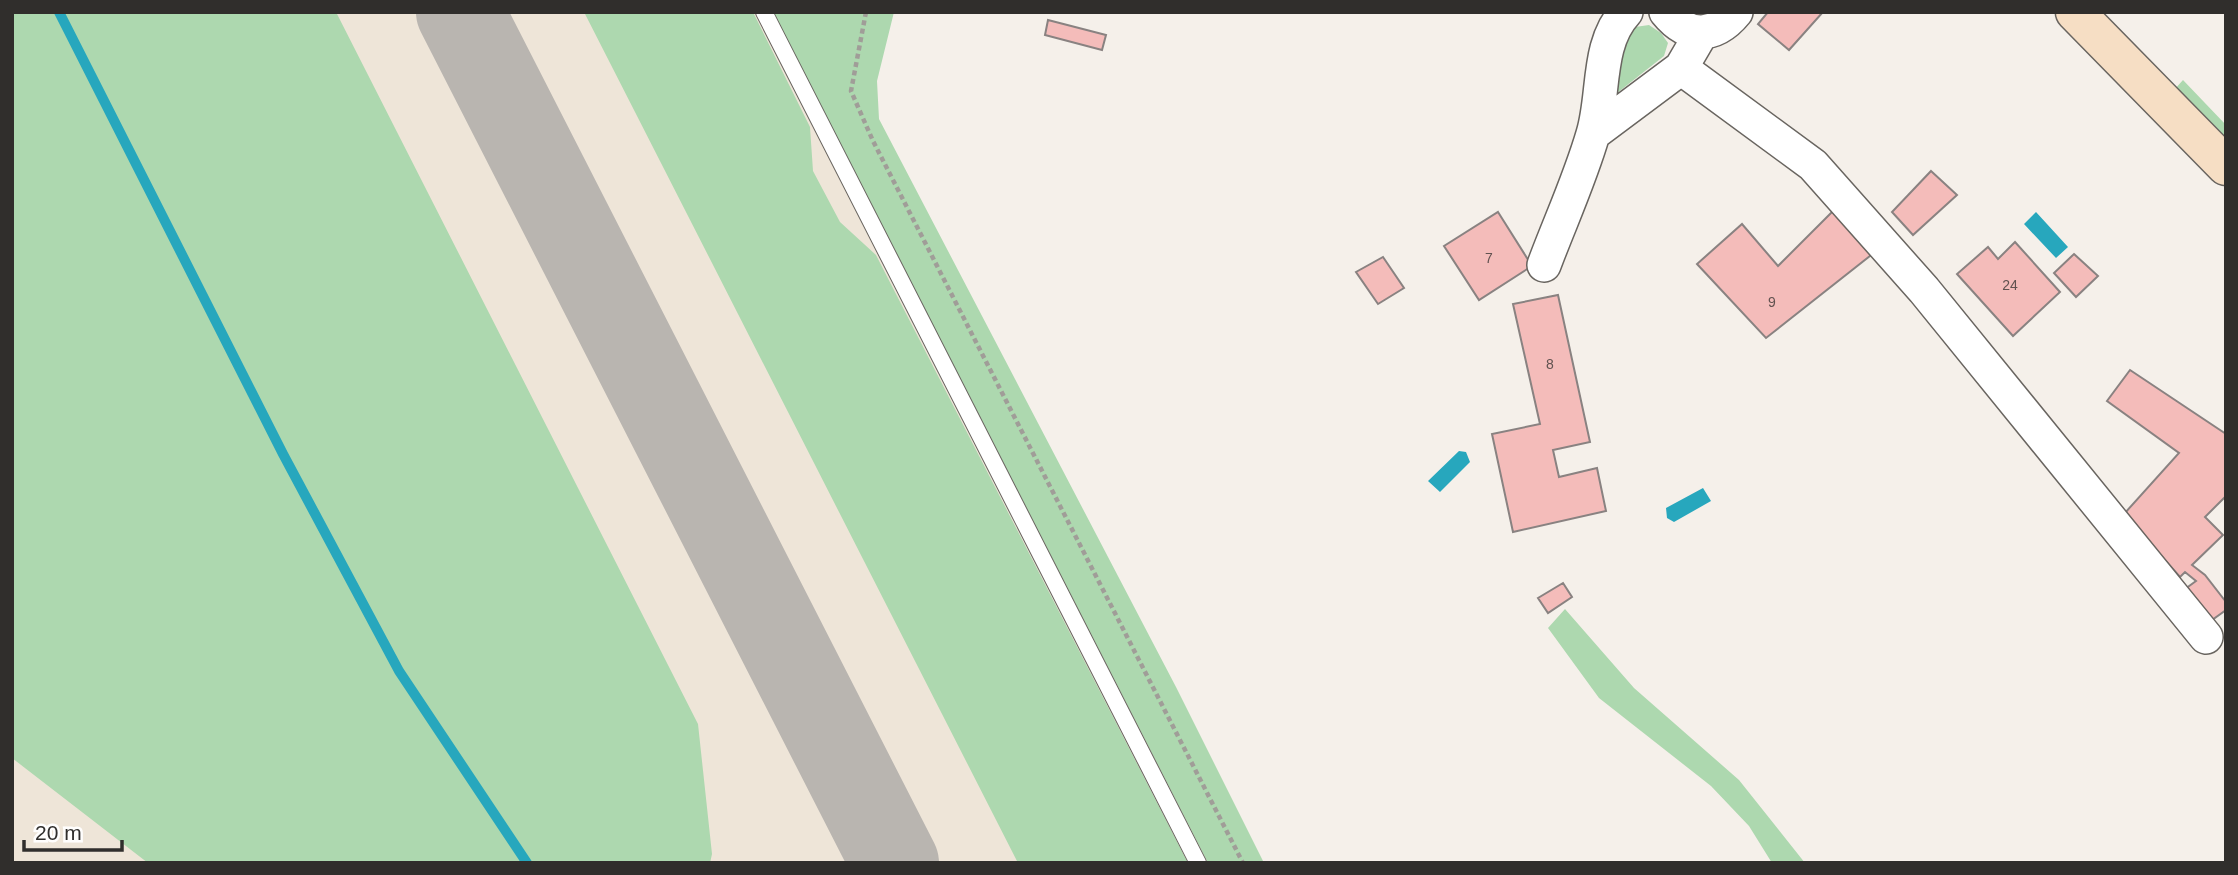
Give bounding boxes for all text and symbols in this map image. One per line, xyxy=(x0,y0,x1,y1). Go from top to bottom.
house number: 7 xyxy=(1485,250,1493,266)
house number: 24 xyxy=(2002,277,2018,293)
house number: 9 xyxy=(1768,294,1776,310)
house number: 8 xyxy=(1546,356,1554,372)
scale bar xyxy=(24,808,122,852)
text: 20 m xyxy=(35,821,82,844)

